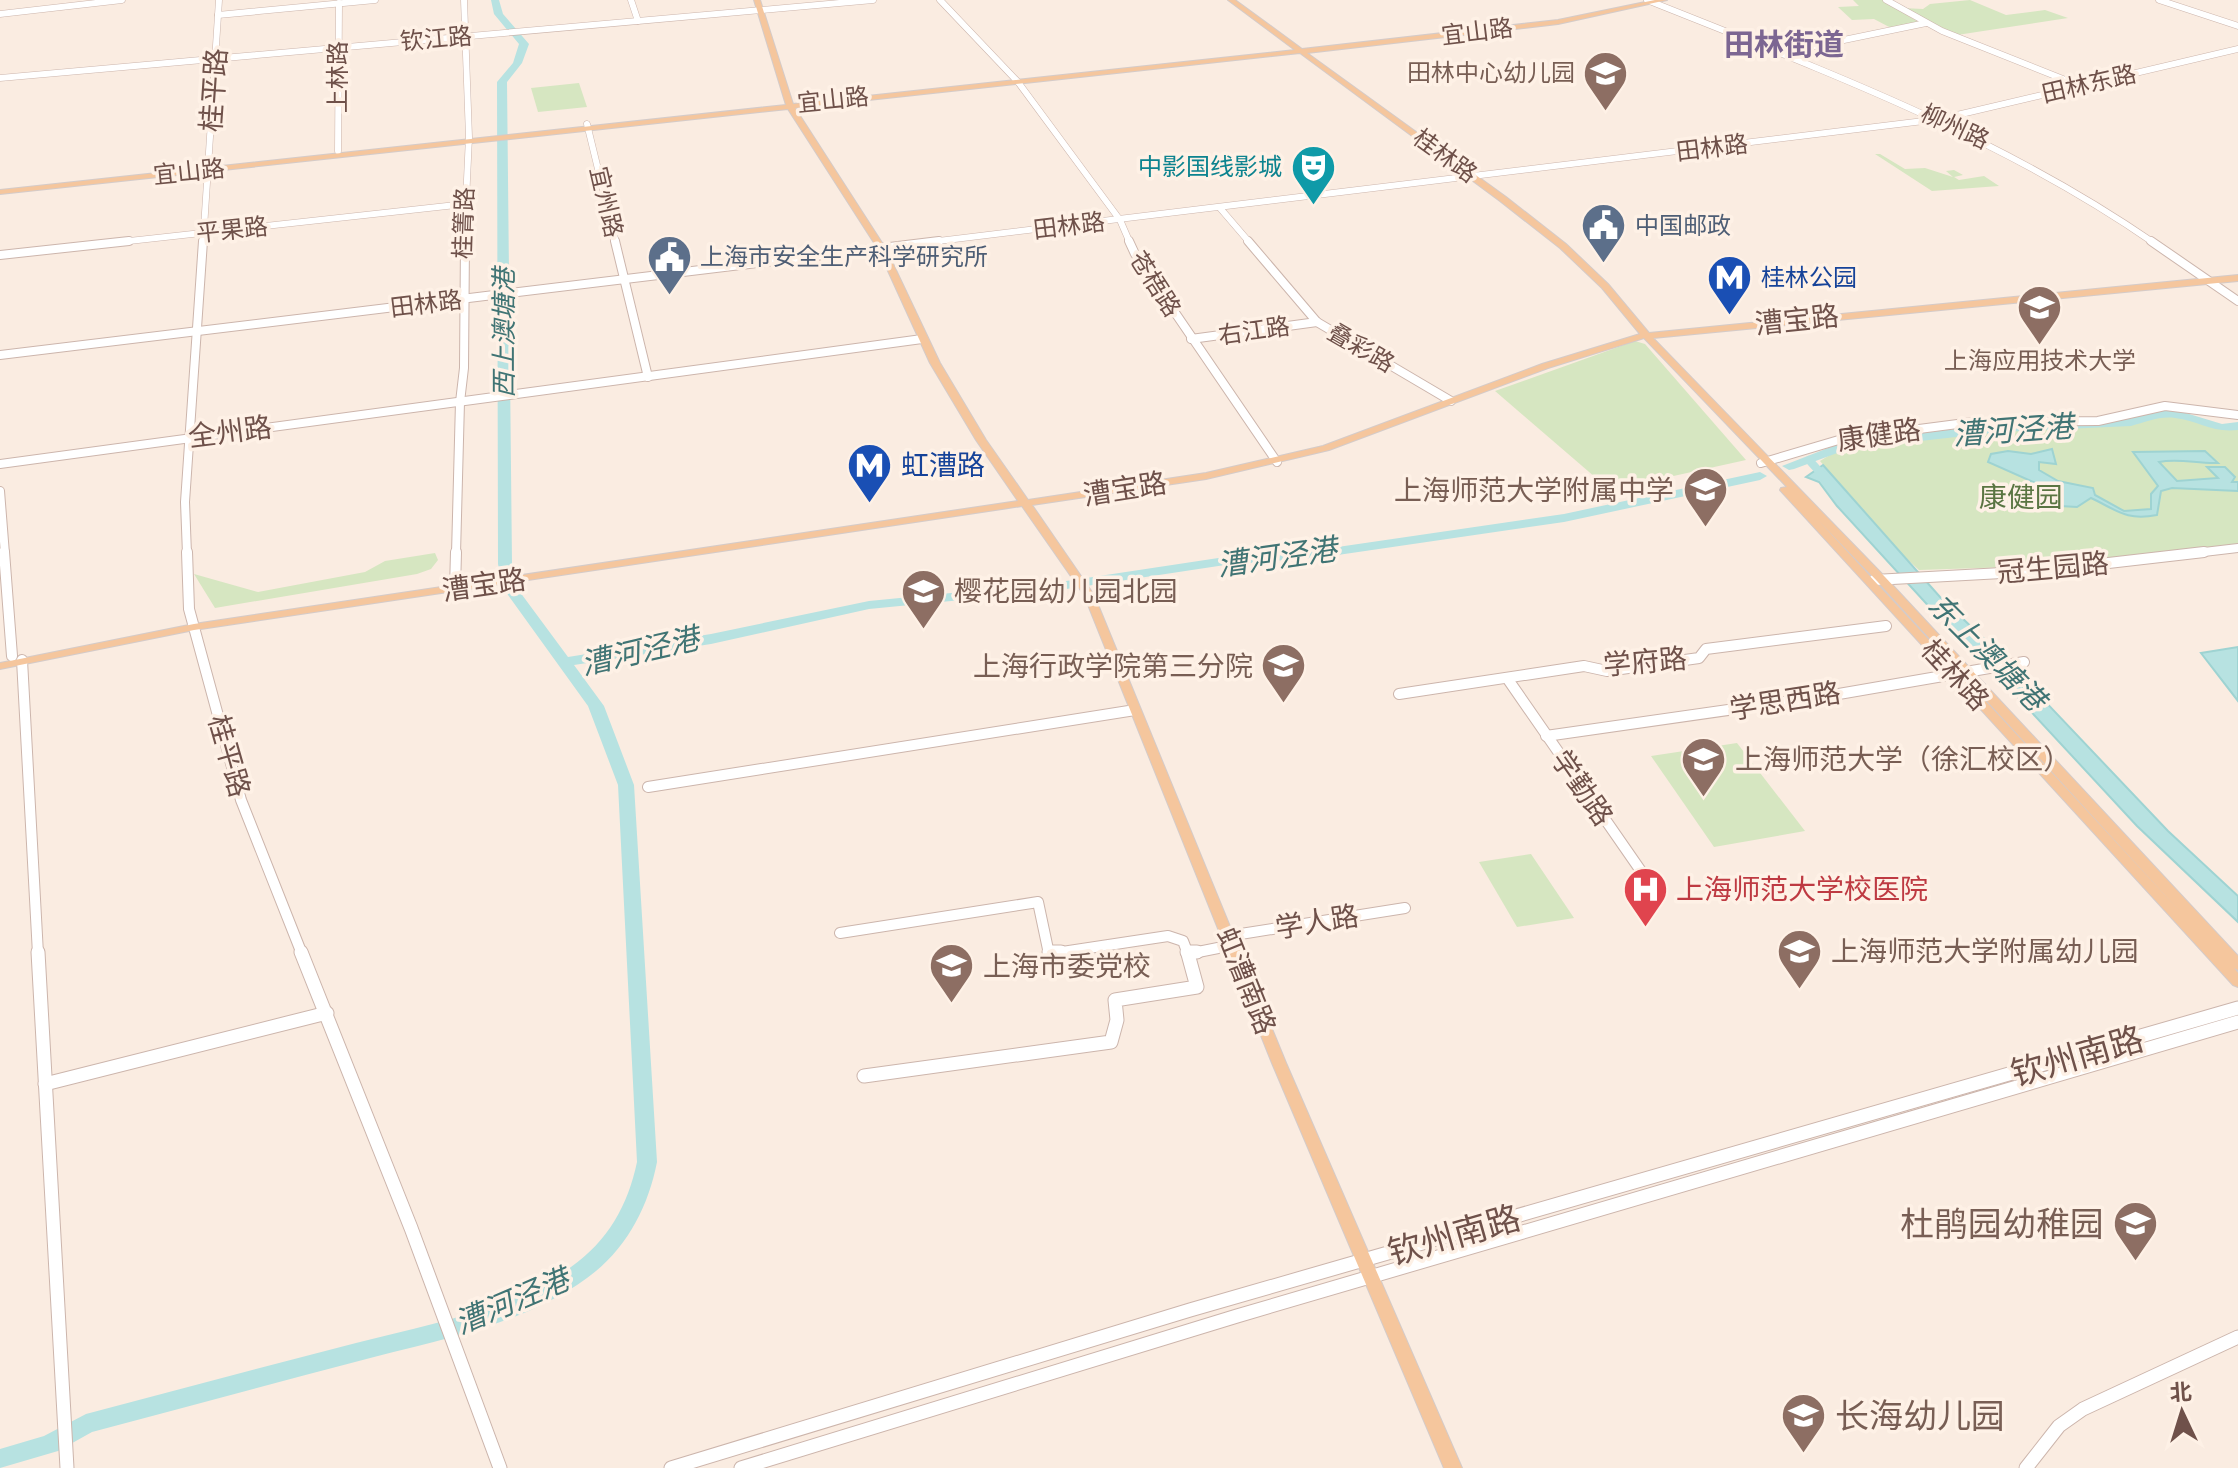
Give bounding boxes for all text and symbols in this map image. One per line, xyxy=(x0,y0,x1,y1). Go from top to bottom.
street label: 宜山路 xyxy=(1440,14,1514,50)
street label: 钦江路 xyxy=(399,22,473,56)
district label: 田林街道 xyxy=(1724,27,1844,62)
street label: 上林路 xyxy=(324,41,352,113)
street label: 桂平路 xyxy=(195,47,233,133)
school or university icon: 田林中心幼儿园 xyxy=(1582,49,1630,112)
place label: 田林中心幼儿园 xyxy=(1407,59,1575,87)
street label: 田林东路 xyxy=(2039,60,2139,108)
street label: 宜山路 xyxy=(796,82,870,118)
street label: 柳州路 xyxy=(1916,99,1994,155)
street label: 桂林路 xyxy=(1408,124,1482,188)
street label: 田林路 xyxy=(1675,130,1749,166)
theatre icon: 中影国线影城 xyxy=(1289,143,1337,206)
place label: 中影国线影城 xyxy=(1138,153,1282,181)
street label: 宜山路 xyxy=(152,154,226,190)
street label: 宜州路 xyxy=(584,164,628,240)
street label: 桂箐路 xyxy=(449,187,479,259)
public building icon: 中国邮政 xyxy=(1580,202,1628,265)
street label: 田林路 xyxy=(1032,208,1106,244)
street label: 平果路 xyxy=(195,212,269,248)
place label: 中国邮政 xyxy=(1635,212,1731,240)
public building icon: 上海市安全生产科学研究所 xyxy=(645,233,693,296)
place label: 上海市安全生产科学研究所 xyxy=(700,243,988,271)
street label: 苍梧路 xyxy=(1124,246,1186,322)
metro station icon: 桂林公园 xyxy=(1706,254,1754,317)
water label: 西上澳塘港 xyxy=(489,264,519,398)
place label: 桂林公园 xyxy=(1761,264,1857,292)
school or university icon: 上海应用技术大学 xyxy=(2016,283,2064,346)
street label: 田林路 xyxy=(389,286,463,322)
street label: 漕宝路 xyxy=(1753,299,1841,341)
street label: 右江路 xyxy=(1216,312,1292,350)
street label: 叠彩路 xyxy=(1323,318,1399,378)
place label: 上海应用技术大学 xyxy=(1944,347,2136,375)
water label: 漕河泾港 xyxy=(1952,408,2078,452)
street label: 全州路 xyxy=(186,411,274,453)
street label: 康健路 xyxy=(1835,413,1923,457)
metro station icon: 虹漕路 xyxy=(846,441,894,504)
place label: 虹漕路 xyxy=(901,449,985,482)
street label: 漕宝路 xyxy=(1081,466,1169,512)
school or university icon: 上海师范大学附属中学 xyxy=(1681,466,1729,529)
place label: 上海师范大学附属中学 xyxy=(1394,474,1674,507)
park label: 康健园 xyxy=(1979,481,2063,514)
water label: 漕河泾港 xyxy=(1215,531,1343,583)
street label: 冠生园路 xyxy=(1996,547,2110,589)
street label: 漕宝路 xyxy=(440,563,528,607)
school or university icon: 樱花园幼儿园北园 xyxy=(899,567,947,630)
place label: 樱花园幼儿园北园 xyxy=(954,575,1178,608)
water label: 东上澳塘港 xyxy=(1922,587,2055,720)
water label: 漕河泾港 xyxy=(578,620,706,682)
street label: 桂林路 xyxy=(1914,633,1996,717)
school or university icon: 上海行政学院第三分院 xyxy=(1260,642,1308,705)
street label: 学府路 xyxy=(1602,642,1688,682)
place label: 上海行政学院第三分院 xyxy=(973,650,1253,683)
street label: 学思西路 xyxy=(1727,676,1843,726)
street label: 桂平路 xyxy=(202,711,256,801)
school or university icon: 上海师范大学（徐汇校区） xyxy=(1680,735,1728,798)
place label: 上海师范大学（徐汇校区） xyxy=(1735,743,2071,776)
street label: 学勤路 xyxy=(1544,744,1620,832)
hospital icon: 上海师范大学校医院 xyxy=(1621,865,1669,928)
place label: 上海师范大学校医院 xyxy=(1676,873,1928,906)
street label: 学人路 xyxy=(1273,899,1361,945)
street label: 虹漕南路 xyxy=(1210,923,1282,1039)
school or university icon: 上海师范大学附属幼儿园 xyxy=(1776,927,1824,990)
place label: 上海师范大学附属幼儿园 xyxy=(1831,935,2139,968)
school or university icon: 上海市委党校 xyxy=(928,942,976,1005)
place label: 上海市委党校 xyxy=(983,950,1151,983)
street label: 钦州南路 xyxy=(2006,1018,2148,1094)
street label: 钦州南路 xyxy=(1383,1197,1525,1273)
school or university icon: 杜鹃园幼稚园 xyxy=(2111,1200,2159,1263)
place label: 杜鹃园幼稚园 xyxy=(1900,1204,2104,1244)
water label: 漕河泾港 xyxy=(450,1260,578,1341)
north arrow xyxy=(2142,1372,2222,1452)
text: 北 xyxy=(2169,1379,2192,1406)
school or university icon: 长海幼儿园 xyxy=(1780,1392,1828,1455)
place label: 长海幼儿园 xyxy=(1835,1396,2005,1436)

